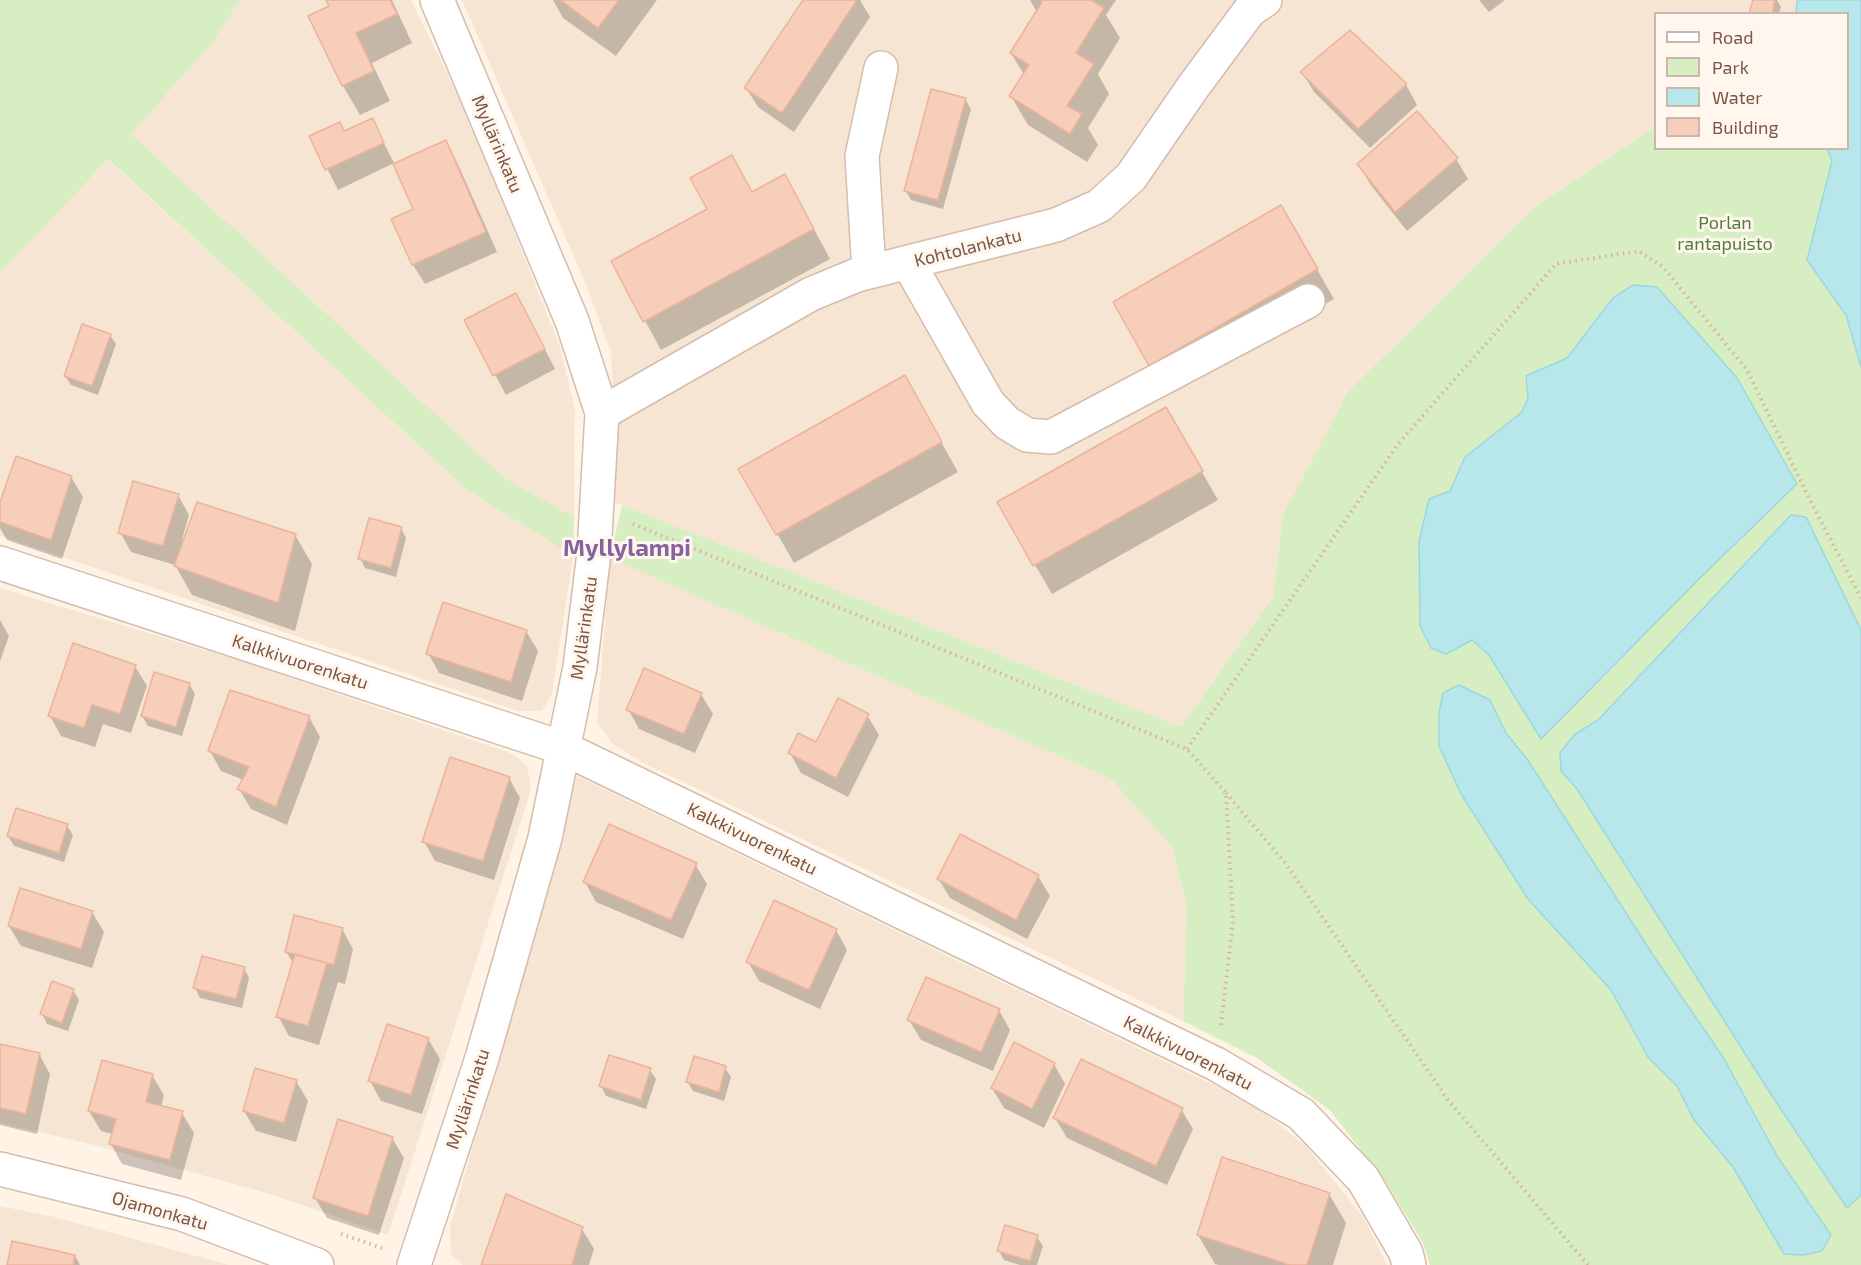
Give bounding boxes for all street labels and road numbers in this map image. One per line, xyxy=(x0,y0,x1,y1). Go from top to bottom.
street label: Myllärinkatu xyxy=(467,92,527,196)
street label: Kohtolankatu xyxy=(912,224,1024,272)
street label: Myllärinkatu xyxy=(566,575,602,681)
street label: Kalkkivuorenkatu xyxy=(229,630,371,694)
street label: Kalkkivuorenkatu xyxy=(683,798,821,880)
street label: Kalkkivuorenkatu xyxy=(1120,1011,1256,1095)
street label: Myllärinkatu xyxy=(442,1046,494,1152)
street label: Ojamonkatu xyxy=(109,1187,211,1235)

